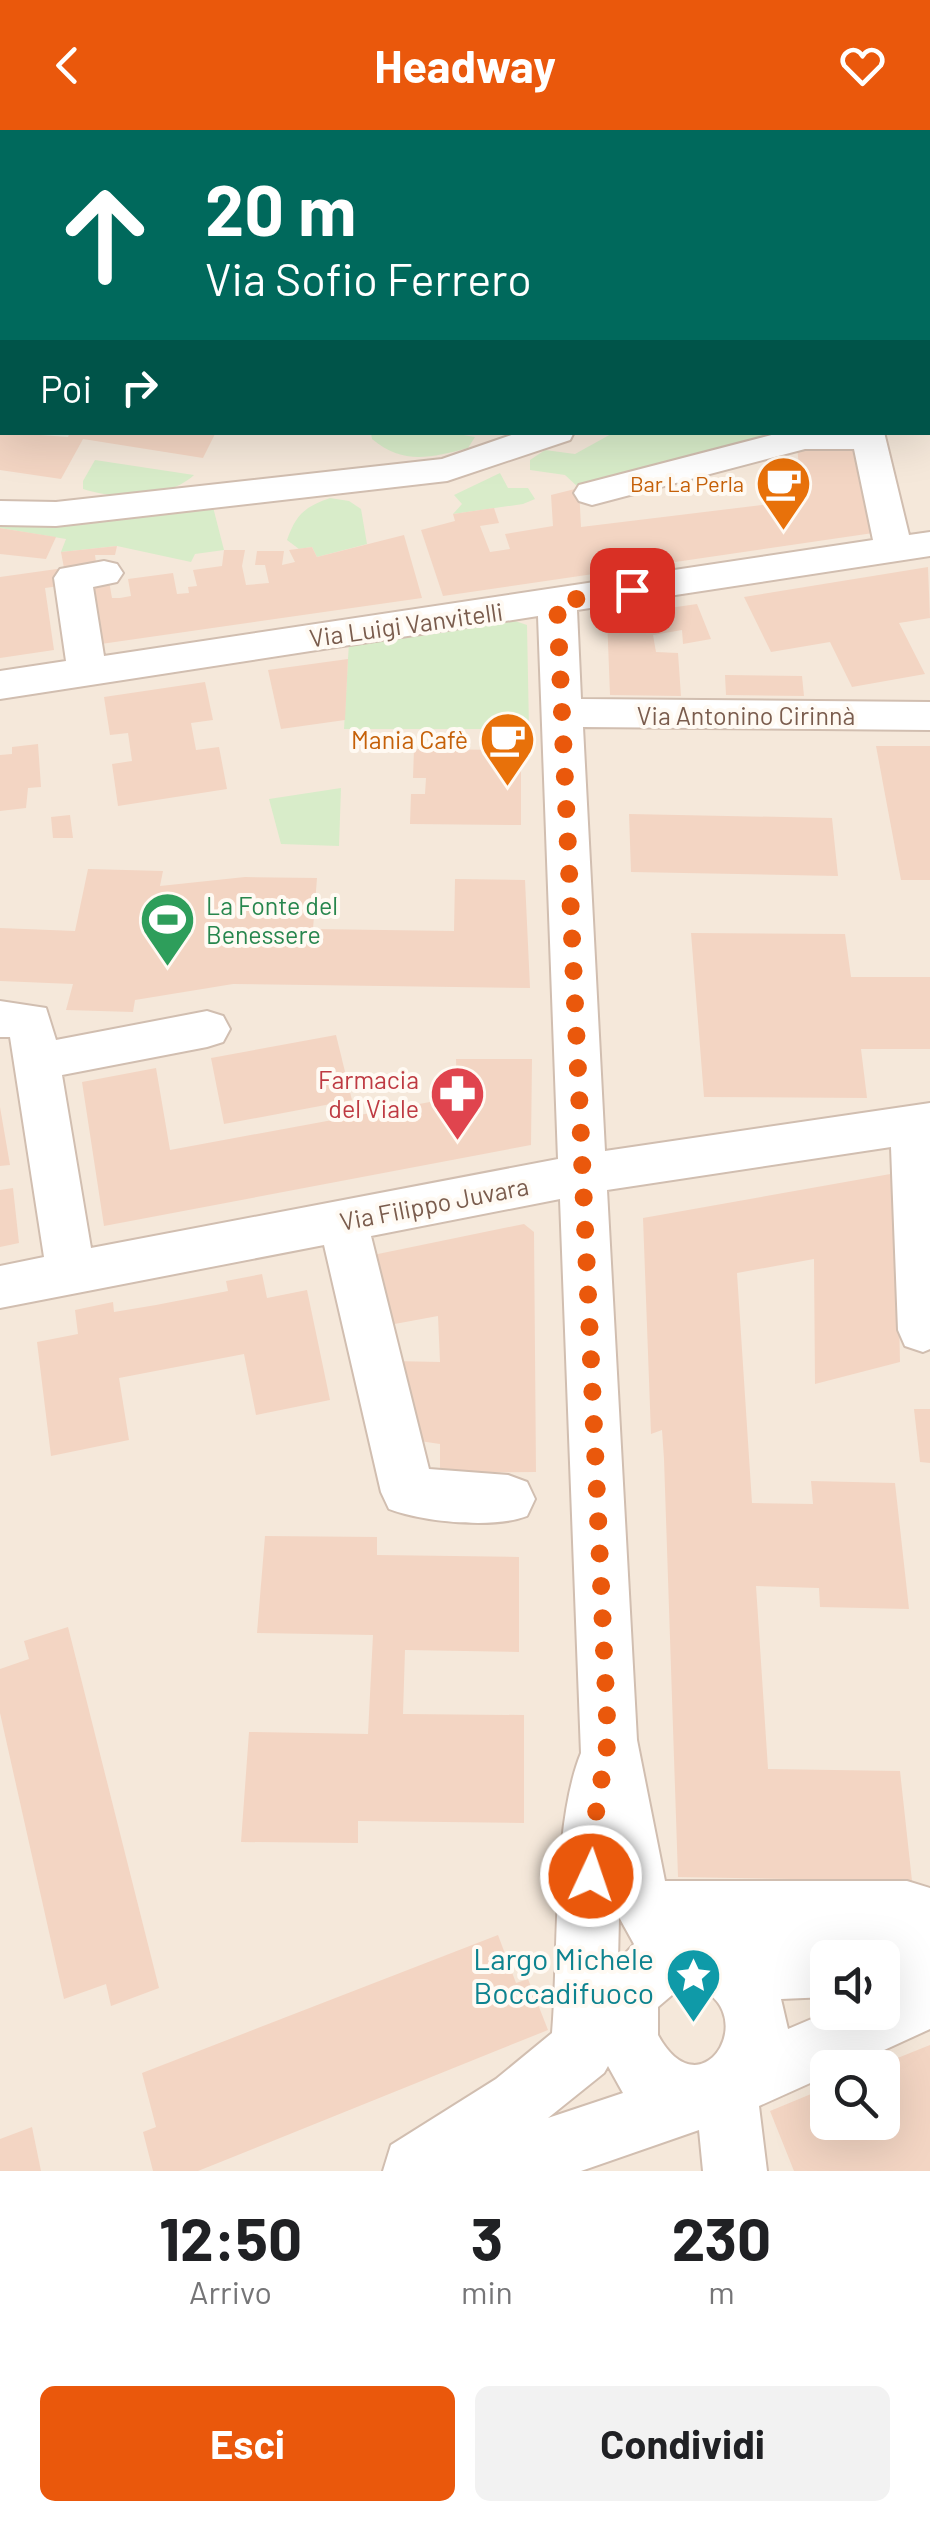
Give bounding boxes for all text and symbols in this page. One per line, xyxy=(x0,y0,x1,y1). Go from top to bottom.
icon: back xyxy=(40,38,95,93)
text: Headway xyxy=(374,38,556,92)
icon: heart xyxy=(835,38,890,93)
text: 20 m xyxy=(205,166,357,250)
icon: ahead xyxy=(40,170,170,300)
text: Via Sofio Ferrero xyxy=(205,251,532,305)
icon: right xyxy=(112,360,167,415)
text: Poi xyxy=(40,365,92,411)
cafe icon: Bar La Perla xyxy=(753,453,813,532)
place label: Bar La Perla xyxy=(630,470,744,496)
pin xyxy=(590,548,675,633)
icon: arrive xyxy=(605,563,660,618)
street label: Via Luigi Vanvitelli xyxy=(307,596,505,652)
street label: Via Antonino Cirinnà xyxy=(637,700,855,730)
cafe icon: Mania Cafè xyxy=(477,709,537,788)
place label: Mania Cafè xyxy=(351,724,468,754)
sports icon: La Fonte del Benessere xyxy=(137,889,197,968)
place label: La Fonte del Benessere xyxy=(206,890,338,949)
pharmacy icon: Farmacia del Viale xyxy=(428,1063,488,1142)
place label: Farmacia del Viale xyxy=(318,1064,419,1123)
street label: Via Filippo Juvara xyxy=(337,1170,531,1236)
position arrow xyxy=(539,1824,643,1928)
place label: Largo Michele Boccadifuoco xyxy=(473,1940,654,2010)
map controls xyxy=(810,1940,900,2140)
button: sound xyxy=(810,1940,900,2030)
place icon: Largo Michele Boccadifuoco xyxy=(663,1945,723,2024)
button: search xyxy=(810,2050,900,2140)
text: 12:50 xyxy=(159,2201,302,2273)
text: 3 xyxy=(471,2201,503,2273)
text: 230 xyxy=(672,2201,771,2273)
text: Arrivo xyxy=(189,2272,272,2310)
text: min xyxy=(461,2272,513,2310)
text: m xyxy=(708,2272,735,2310)
button: Esci xyxy=(40,2386,455,2501)
button: Condividi xyxy=(475,2386,890,2501)

